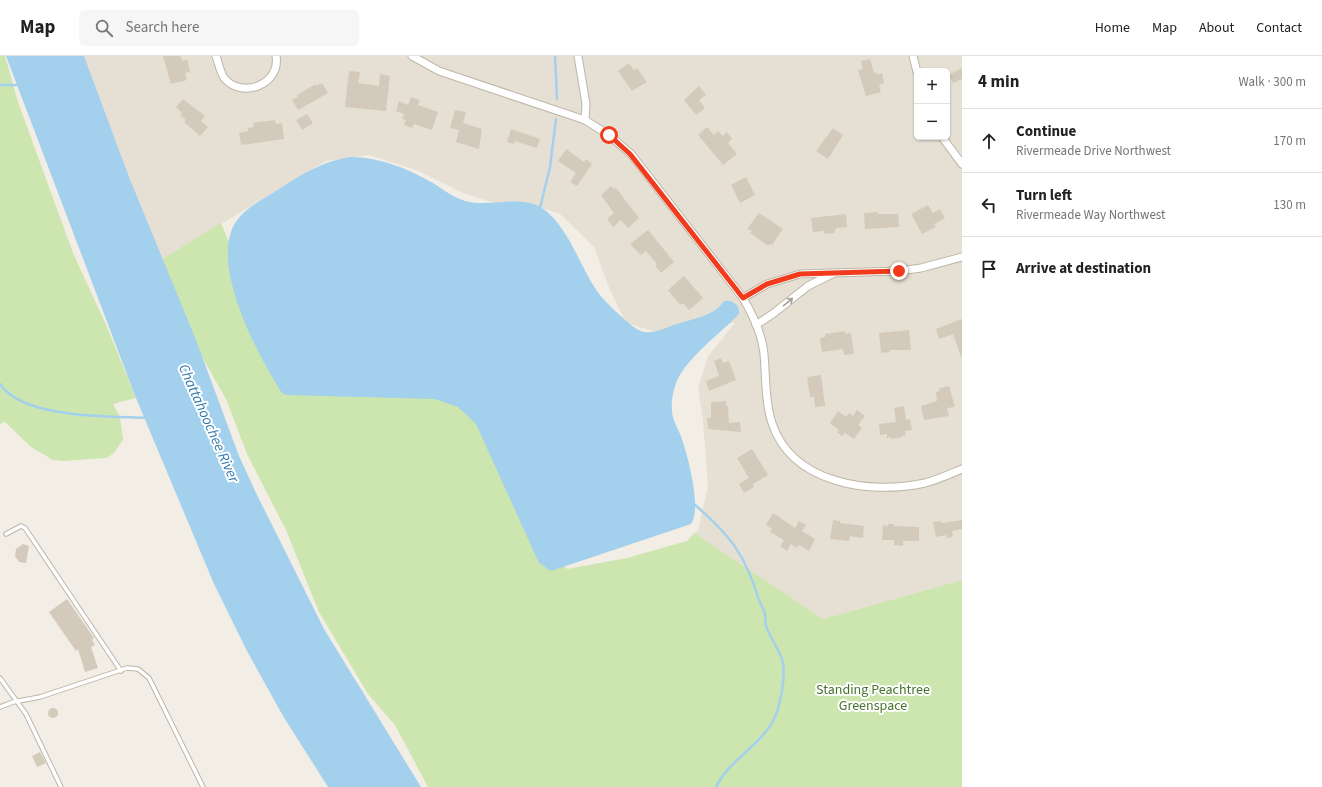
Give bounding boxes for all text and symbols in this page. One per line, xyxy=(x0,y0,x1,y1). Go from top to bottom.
search box xyxy=(79,10,359,46)
text: Map xyxy=(20,14,55,41)
icon: search xyxy=(93,17,115,39)
text: Search here xyxy=(125,17,199,38)
text: Home xyxy=(1095,18,1130,38)
text: Map xyxy=(1152,18,1177,38)
text: About xyxy=(1199,18,1234,38)
text: Contact xyxy=(1256,18,1302,38)
map controls xyxy=(914,68,950,140)
button: + xyxy=(914,68,950,104)
text: 4 min xyxy=(978,70,1019,94)
text: Walk · 300 m xyxy=(1238,73,1306,91)
button: − xyxy=(914,104,950,140)
text: Continue xyxy=(1016,121,1076,142)
route start xyxy=(600,126,618,144)
icon: ahead xyxy=(978,130,1000,152)
text: 170 m xyxy=(1273,132,1306,150)
text: Rivermeade Drive Northwest xyxy=(1016,142,1171,160)
text: Turn left xyxy=(1016,185,1072,206)
icon: left xyxy=(978,194,1000,216)
text: 130 m xyxy=(1273,196,1306,214)
text: Rivermeade Way Northwest xyxy=(1016,206,1165,224)
icon: arrive xyxy=(978,258,1000,280)
text: Arrive at destination xyxy=(1016,258,1151,279)
route end xyxy=(890,262,908,280)
one-way arrow xyxy=(782,297,793,306)
water label: Chattahoochee River xyxy=(173,361,244,487)
park label: Standing Peachtree Greenspace xyxy=(816,680,930,716)

